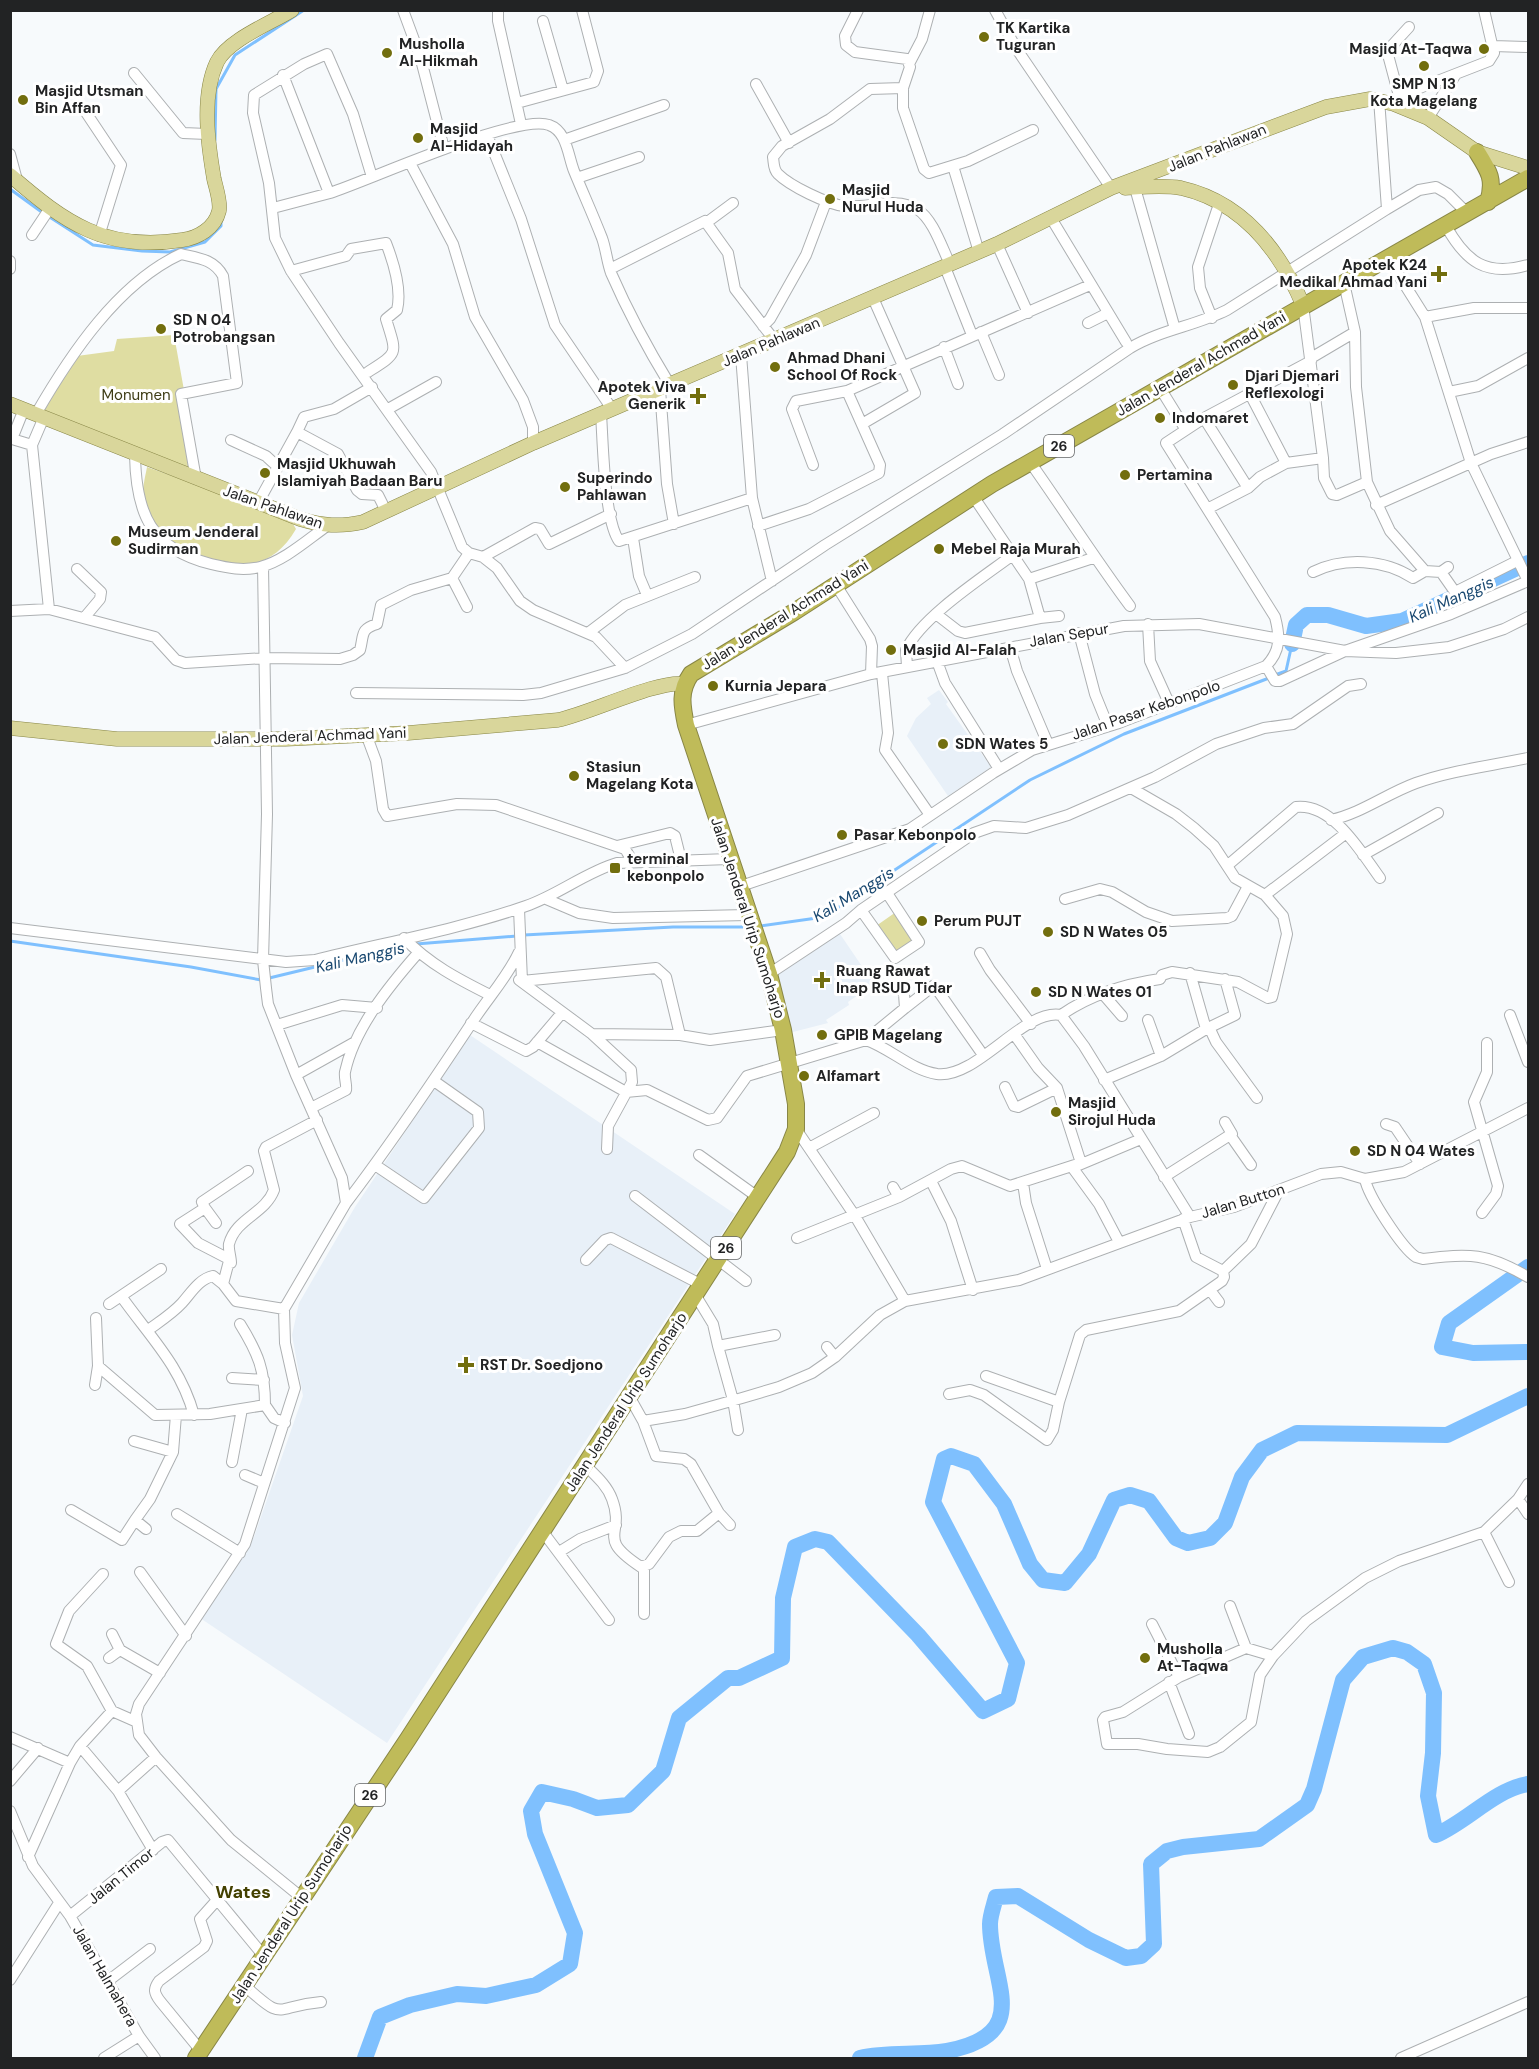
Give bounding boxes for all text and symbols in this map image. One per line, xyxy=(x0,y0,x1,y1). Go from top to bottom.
place label: TK Kartika Tuguran xyxy=(996,18,1070,55)
marker: TK Kartika Tuguran xyxy=(977,30,991,44)
place label: Musholla Al-Hikmah xyxy=(399,34,478,71)
place label: Masjid At-Taqwa xyxy=(1349,39,1472,59)
marker: Masjid At-Taqwa xyxy=(1477,42,1491,56)
marker: Musholla Al-Hikmah xyxy=(380,46,394,60)
marker: SMP N 13 Kota Magelang xyxy=(1417,59,1431,73)
place label: SMP N 13 Kota Magelang xyxy=(1370,74,1478,111)
place label: Masjid Utsman Bin Affan xyxy=(35,81,144,118)
marker: Masjid Utsman Bin Affan xyxy=(16,93,30,107)
place label: Masjid Al-Hidayah xyxy=(430,119,513,156)
street label: Jalan Pahlawan xyxy=(1165,119,1269,177)
marker: Masjid Al-Hidayah xyxy=(411,131,425,145)
place label: Masjid Nurul Huda xyxy=(842,180,924,217)
marker: Masjid Nurul Huda xyxy=(823,192,837,206)
place label: Apotek K24 Medikal Ahmad Yani xyxy=(1279,255,1427,292)
marker: Apotek K24 Medikal Ahmad Yani xyxy=(1432,267,1446,281)
street label: Jalan Jenderal Achmad Yani xyxy=(1112,307,1290,421)
place label: SD N 04 Potrobangsan xyxy=(173,310,275,347)
street label: Jalan Pahlawan xyxy=(719,312,823,372)
marker: SD N 04 Potrobangsan xyxy=(154,322,168,336)
place label: Ahmad Dhani School Of Rock xyxy=(787,348,897,385)
marker: Ahmad Dhani School Of Rock xyxy=(768,360,782,374)
place label: Djari Djemari Reflexologi xyxy=(1245,366,1339,403)
place label: Apotek Viva Generik xyxy=(598,377,686,414)
marker: Djari Djemari Reflexologi xyxy=(1226,378,1240,392)
park label: Monumen xyxy=(101,385,171,405)
marker: Apotek Viva Generik xyxy=(691,389,705,403)
place label: Indomaret xyxy=(1172,408,1249,428)
marker: Indomaret xyxy=(1153,411,1167,425)
road number: 26 xyxy=(1044,435,1074,457)
place label: Masjid Ukhuwah Islamiyah Badaan Baru xyxy=(277,454,442,491)
place label: Pertamina xyxy=(1137,465,1213,485)
marker: Masjid Ukhuwah Islamiyah Badaan Baru xyxy=(258,466,272,480)
place label: Superindo Pahlawan xyxy=(577,468,653,505)
marker: Pertamina xyxy=(1118,468,1132,482)
marker: Superindo Pahlawan xyxy=(558,480,572,494)
street label: Jalan Pahlawan xyxy=(220,481,326,533)
place label: Museum Jenderal Sudirman xyxy=(128,522,259,559)
marker: Museum Jenderal Sudirman xyxy=(109,534,123,548)
place label: Mebel Raja Murah xyxy=(951,539,1081,559)
marker: Mebel Raja Murah xyxy=(932,542,946,556)
street label: Jalan Jenderal Achmad Yani xyxy=(698,555,872,675)
water label: Kali Manggis xyxy=(1405,571,1497,628)
street label: Jalan Sepur xyxy=(1028,618,1111,652)
place label: Masjid Al-Falah xyxy=(903,640,1016,660)
marker: Masjid Al-Falah xyxy=(884,643,898,657)
street label: Jalan Pasar Kebonpolo xyxy=(1069,675,1223,745)
place label: Kurnia Jepara xyxy=(725,676,826,696)
marker: Kurnia Jepara xyxy=(706,679,720,693)
street label: Jalan Jenderal Achmad Yani xyxy=(213,723,407,749)
place label: SDN Wates 5 xyxy=(955,734,1048,754)
marker: SDN Wates 5 xyxy=(936,737,950,751)
place label: Stasiun Magelang Kota xyxy=(586,757,694,794)
marker: Stasiun Magelang Kota xyxy=(567,769,581,783)
street label: Jalan Jenderal Urip Sumoharjo xyxy=(706,815,790,1021)
place label: Pasar Kebonpolo xyxy=(854,825,976,845)
marker: Pasar Kebonpolo xyxy=(835,828,849,842)
place label: terminal kebonpolo xyxy=(627,849,704,886)
marker: terminal kebonpolo xyxy=(608,861,622,875)
water label: Kali Manggis xyxy=(809,862,898,927)
place label: Perum PUJT xyxy=(934,911,1021,931)
marker: Perum PUJT xyxy=(915,914,929,928)
place label: SD N Wates 05 xyxy=(1060,922,1167,942)
marker: SD N Wates 05 xyxy=(1041,925,1055,939)
water label: Kali Manggis xyxy=(313,937,407,978)
place label: Ruang Rawat Inap RSUD Tidar xyxy=(836,961,952,998)
marker: Ruang Rawat Inap RSUD Tidar xyxy=(813,971,831,989)
place label: SD N Wates 01 xyxy=(1048,982,1152,1002)
marker: SD N Wates 01 xyxy=(1029,985,1043,999)
place label: GPIB Magelang xyxy=(834,1025,943,1045)
marker: GPIB Magelang xyxy=(815,1028,829,1042)
place label: Alfamart xyxy=(816,1066,880,1086)
marker: Alfamart xyxy=(797,1069,811,1083)
place label: Masjid Sirojul Huda xyxy=(1068,1093,1156,1130)
marker: Masjid Sirojul Huda xyxy=(1049,1105,1063,1119)
place label: SD N 04 Wates xyxy=(1367,1141,1475,1161)
marker: SD N 04 Wates xyxy=(1348,1144,1362,1158)
street label: Jalan Button xyxy=(1199,1179,1287,1223)
road number: 26 xyxy=(711,1237,741,1259)
street label: Jalan Jenderal Urip Sumoharjo xyxy=(560,1308,692,1496)
place label: RST Dr. Soedjono xyxy=(480,1355,603,1375)
marker: RST Dr. Soedjono xyxy=(457,1356,475,1374)
place label: Musholla At-Taqwa xyxy=(1157,1639,1228,1676)
marker: Musholla At-Taqwa xyxy=(1138,1651,1152,1665)
road number: 26 xyxy=(355,1784,385,1806)
street label: Jalan Jenderal Urip Sumoharjo xyxy=(225,1820,357,2008)
street label: Jalan Timor xyxy=(84,1843,159,1909)
district label: Wates xyxy=(215,1880,271,1904)
street label: Jalan Halmahera xyxy=(68,1922,142,2030)

